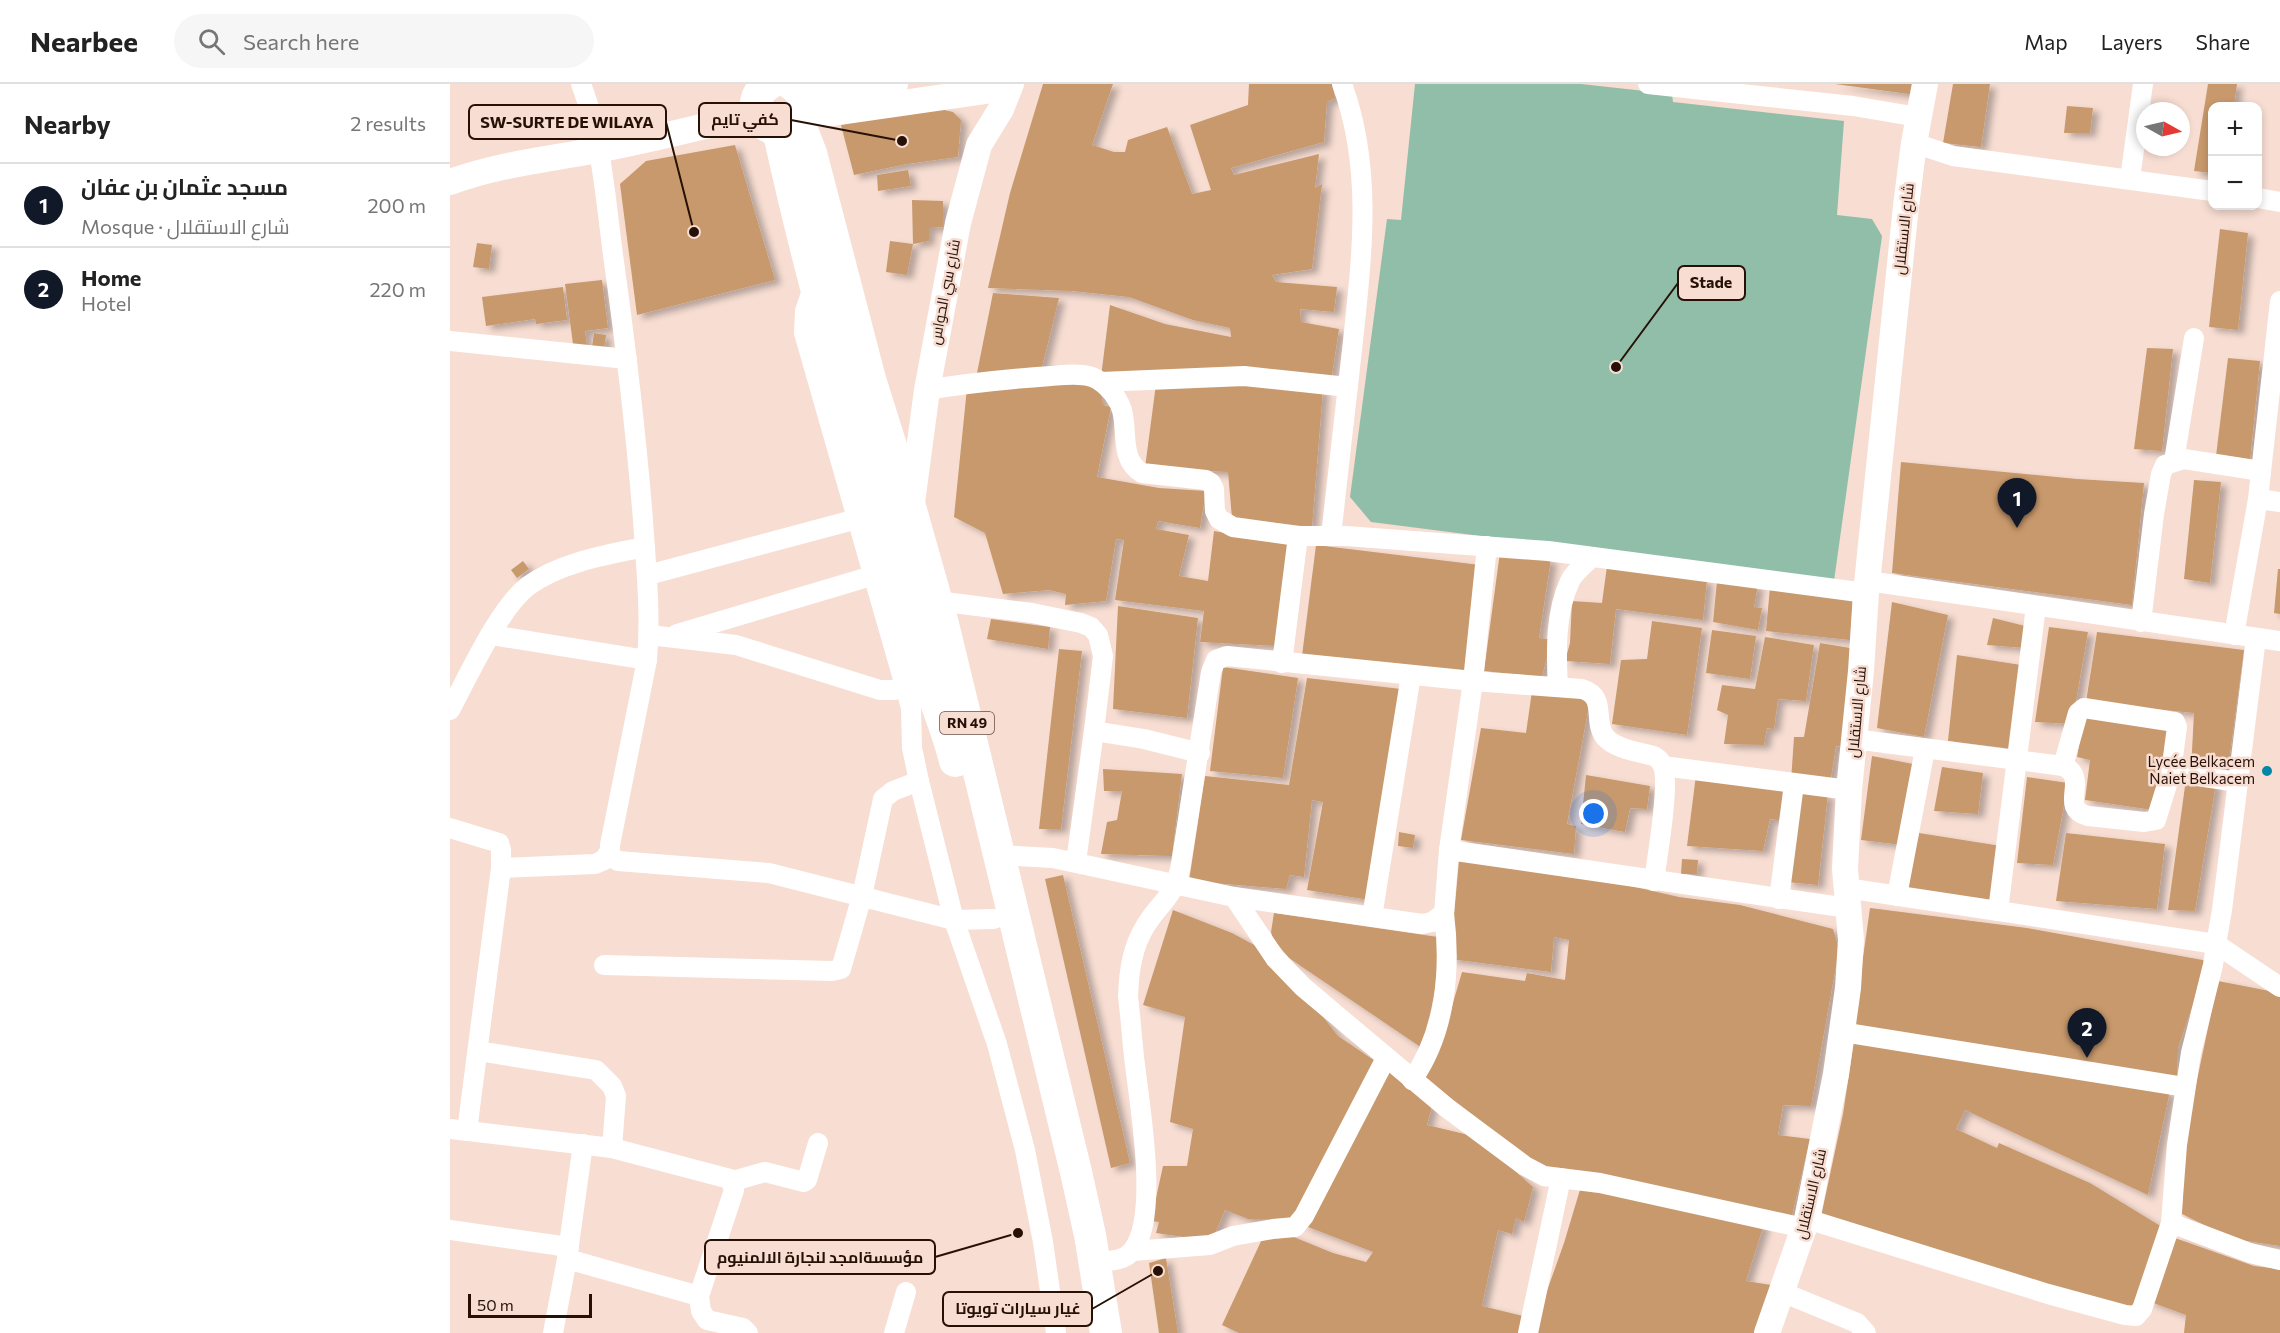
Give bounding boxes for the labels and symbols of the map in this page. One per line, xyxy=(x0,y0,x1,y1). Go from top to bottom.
north arrow xyxy=(2136,102,2190,156)
callout: كفي تايم xyxy=(699,103,791,137)
callout: SW-SURTE DE WILAYA xyxy=(469,105,666,139)
text: كفي تايم xyxy=(711,109,779,132)
text: SW-SURTE DE WILAYA xyxy=(480,112,654,131)
street label: شارع الاستقلال xyxy=(1889,182,1920,276)
street label: شارع سي الحواس xyxy=(925,238,967,347)
callout: Stade xyxy=(1678,266,1745,300)
text: Stade xyxy=(1690,272,1732,291)
pin: 1 xyxy=(1998,478,2036,528)
street label: شارع الاستقلال xyxy=(1843,665,1872,759)
road number: RN 49 xyxy=(940,712,994,734)
place label: Lycée Belkacem Naiet Belkacem xyxy=(2147,752,2255,787)
marker: Lycée Belkacem Naiet Belkacem xyxy=(2260,764,2274,778)
your location xyxy=(1579,799,1608,828)
pin: 2 xyxy=(2068,1008,2106,1058)
street label: شارع الاستقلال xyxy=(1791,1147,1832,1241)
callout: مؤسسةامجد لنجارة الالمنيوم xyxy=(705,1240,935,1274)
text: مؤسسةامجد لنجارة الالمنيوم xyxy=(717,1247,923,1269)
scale bar xyxy=(468,1291,592,1318)
callout: غيار سيارات تويوتا xyxy=(943,1292,1092,1326)
text: غيار سيارات تويوتا xyxy=(955,1298,1081,1318)

